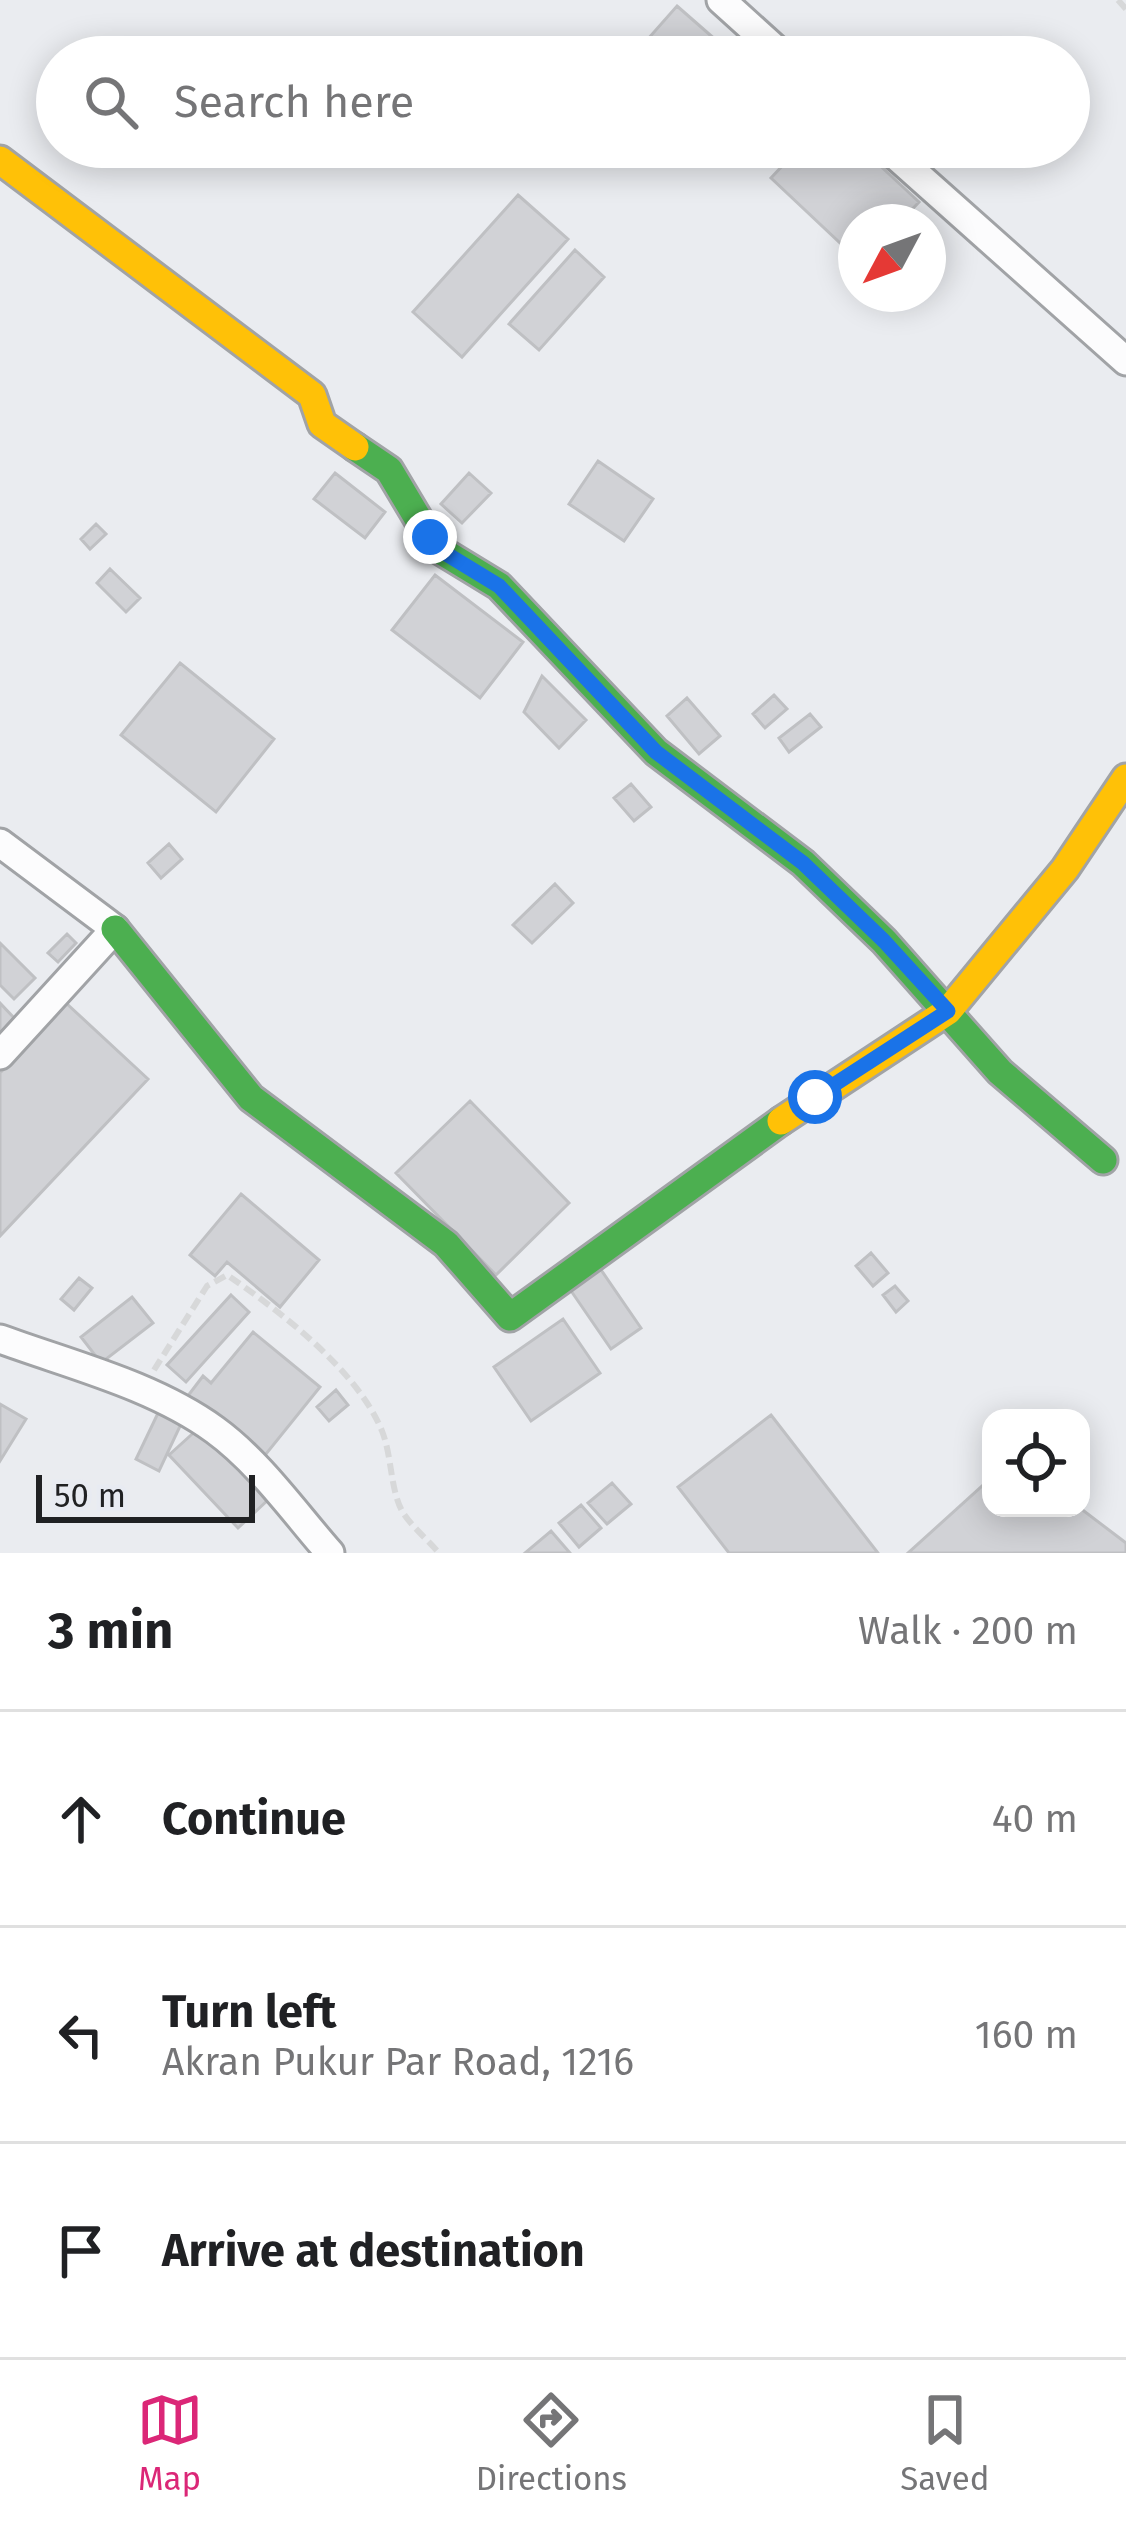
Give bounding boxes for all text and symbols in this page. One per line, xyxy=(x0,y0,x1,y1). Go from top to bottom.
search box xyxy=(36,36,1090,168)
icon: search xyxy=(78,69,144,135)
text: Search here xyxy=(174,75,414,129)
north arrow xyxy=(838,204,946,312)
route end xyxy=(403,510,457,564)
route start xyxy=(788,1070,842,1124)
map controls xyxy=(982,1409,1090,1517)
button: locate xyxy=(982,1409,1090,1517)
scale bar xyxy=(36,1469,255,1522)
text: 50 m xyxy=(54,1476,126,1516)
text: 3 min xyxy=(48,1600,174,1662)
text: Walk · 200 m xyxy=(858,1608,1078,1654)
icon: ahead xyxy=(48,1786,114,1852)
text: Continue xyxy=(162,1792,346,1846)
text: 40 m xyxy=(992,1796,1078,1842)
text: Turn left xyxy=(162,1985,336,2039)
icon: left xyxy=(48,2002,114,2068)
text: 160 m xyxy=(975,2012,1078,2058)
text: Akran Pukur Par Road, 1216 xyxy=(162,2039,634,2085)
icon: arrive xyxy=(48,2218,114,2284)
text: Arrive at destination xyxy=(162,2224,585,2278)
tab: Map xyxy=(137,2387,203,2499)
tab: Directions xyxy=(476,2387,627,2499)
tab: Saved xyxy=(900,2387,989,2499)

